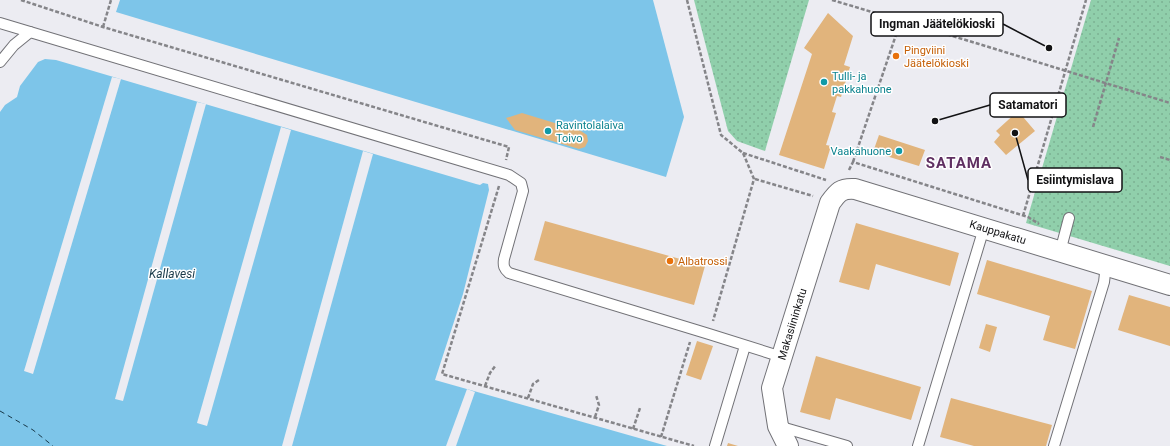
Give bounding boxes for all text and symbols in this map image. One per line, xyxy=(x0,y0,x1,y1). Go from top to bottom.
callout: Ingman Jäätelökioski xyxy=(871,12,1003,36)
text: Ingman Jäätelökioski xyxy=(879,17,995,31)
place label: Pingviini Jäätelökioski xyxy=(904,44,969,70)
marker: Pingviini Jäätelökioski xyxy=(891,51,901,61)
place label: Tulli- ja pakkahuone xyxy=(832,70,892,96)
marker: Tulli- ja pakkahuone xyxy=(819,77,829,87)
callout: Satamatori xyxy=(990,93,1066,117)
text: Satamatori xyxy=(998,98,1058,112)
place label: Ravintolalaiva Toivo xyxy=(556,119,624,145)
marker: Ravintolalaiva Toivo xyxy=(543,126,553,136)
place label: Vaakahuone xyxy=(830,145,891,158)
marker: Vaakahuone xyxy=(894,146,904,156)
district label: SATAMA xyxy=(926,154,992,172)
callout: Esiintymislava xyxy=(1028,168,1122,192)
text: Esiintymislava xyxy=(1036,173,1114,187)
street label: Kauppakatu xyxy=(968,218,1028,247)
place label: Albatrossi xyxy=(678,255,728,268)
marker: Albatrossi xyxy=(665,256,675,266)
water label: Kallavesi xyxy=(149,267,195,281)
street label: Makasiininkatu xyxy=(775,287,810,362)

